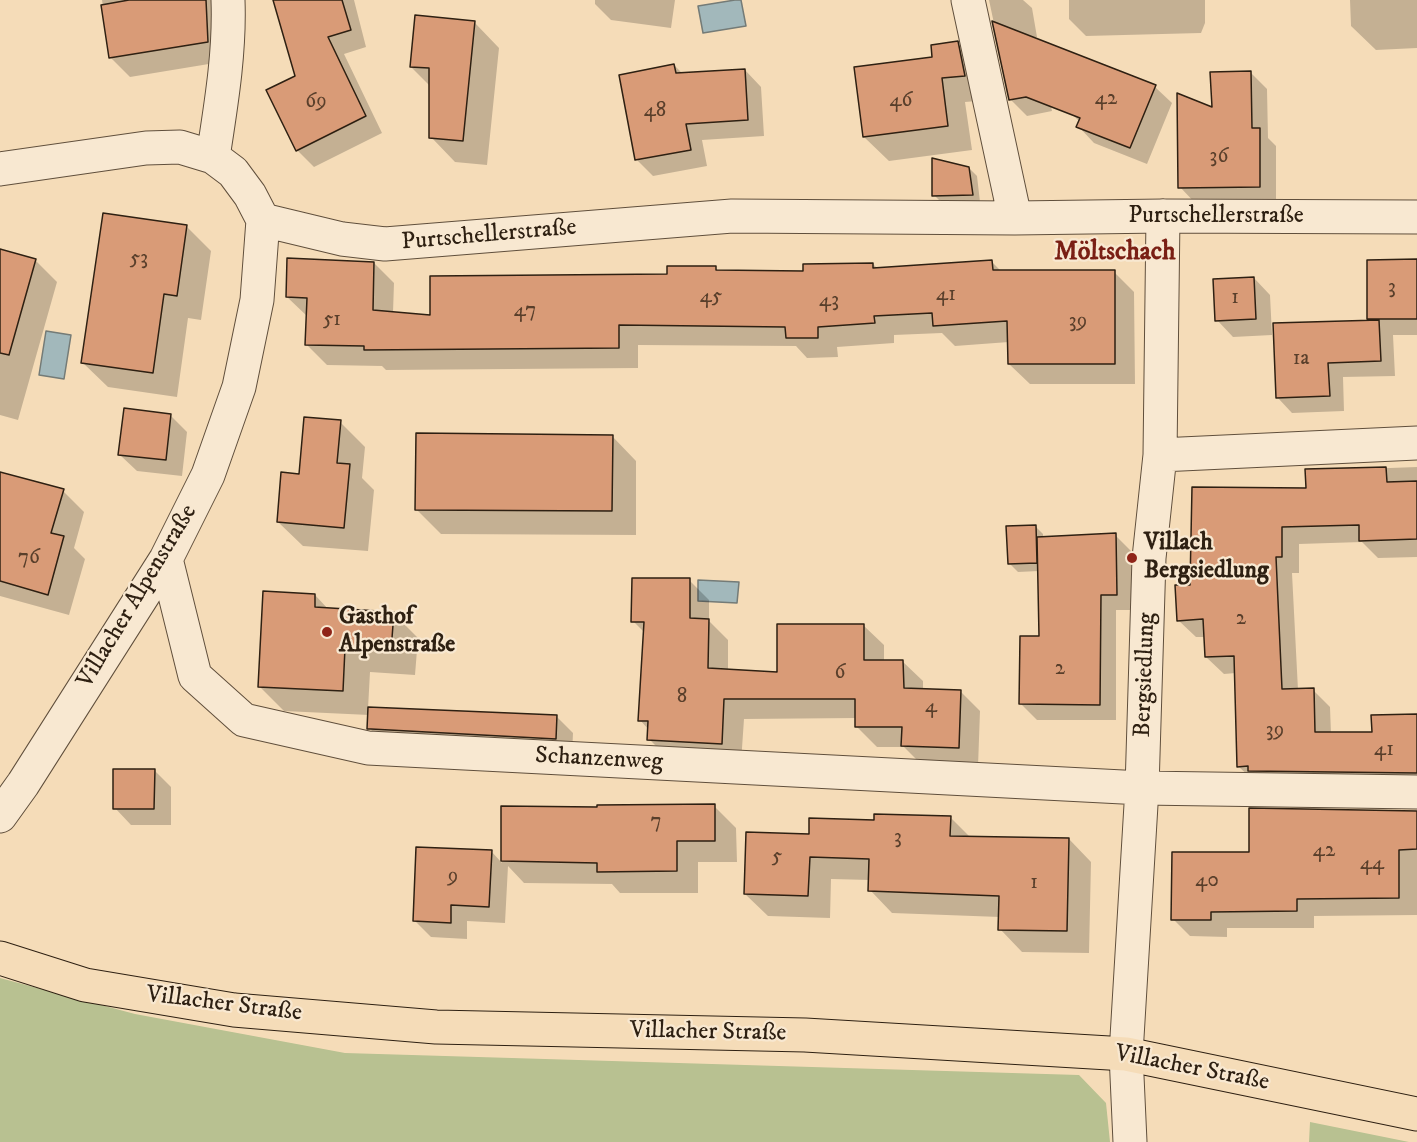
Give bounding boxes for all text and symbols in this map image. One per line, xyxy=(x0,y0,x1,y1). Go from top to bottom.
house number: 42 xyxy=(1095,87,1117,113)
house number: 46 xyxy=(889,89,913,115)
house number: 69 xyxy=(305,90,327,116)
house number: 48 xyxy=(644,99,666,125)
house number: 36 xyxy=(1210,145,1228,171)
street label: Purtschellerstraße xyxy=(1128,203,1304,231)
street label: Purtschellerstraße xyxy=(400,214,578,258)
district label: Möltschach xyxy=(1054,238,1176,270)
house number: 53 xyxy=(130,247,148,273)
house number: 3 xyxy=(1388,276,1396,302)
house number: 41 xyxy=(936,283,956,309)
house number: 45 xyxy=(700,285,722,311)
house number: 1 xyxy=(1231,286,1239,312)
house number: 43 xyxy=(819,289,839,315)
house number: 47 xyxy=(514,299,536,325)
house number: 51 xyxy=(323,308,341,334)
house number: 39 xyxy=(1069,310,1087,336)
house number: 1a xyxy=(1293,347,1309,373)
street label: Villacher Alpenstraße xyxy=(72,500,204,694)
place label: Villach Bergsiedlung xyxy=(1144,530,1269,586)
house number: 76 xyxy=(18,546,40,572)
marker: Villach Bergsiedlung xyxy=(1125,551,1139,565)
place label: Gasthof Alpenstraße xyxy=(339,604,455,660)
house number: 2 xyxy=(1236,607,1246,633)
street label: Bergsiedlung xyxy=(1129,612,1163,738)
marker: Gasthof Alpenstraße xyxy=(320,625,334,639)
house number: 2 xyxy=(1055,657,1065,683)
house number: 6 xyxy=(835,661,845,687)
house number: 8 xyxy=(677,685,687,711)
house number: 4 xyxy=(925,695,937,721)
house number: 39 xyxy=(1266,719,1284,745)
house number: 41 xyxy=(1374,738,1394,764)
street label: Schanzenweg xyxy=(534,742,664,778)
house number: 7 xyxy=(650,810,662,836)
house number: 3 xyxy=(894,826,902,852)
house number: 42 xyxy=(1313,839,1335,865)
house number: 5 xyxy=(772,845,782,871)
house number: 44 xyxy=(1360,852,1384,878)
house number: 9 xyxy=(448,865,458,891)
house number: 40 xyxy=(1195,869,1219,895)
house number: 1 xyxy=(1030,871,1038,897)
street label: Villacher Straße xyxy=(145,981,303,1029)
street label: Villacher Straße xyxy=(630,1017,786,1049)
street label: Villacher Straße xyxy=(1112,1040,1272,1098)

